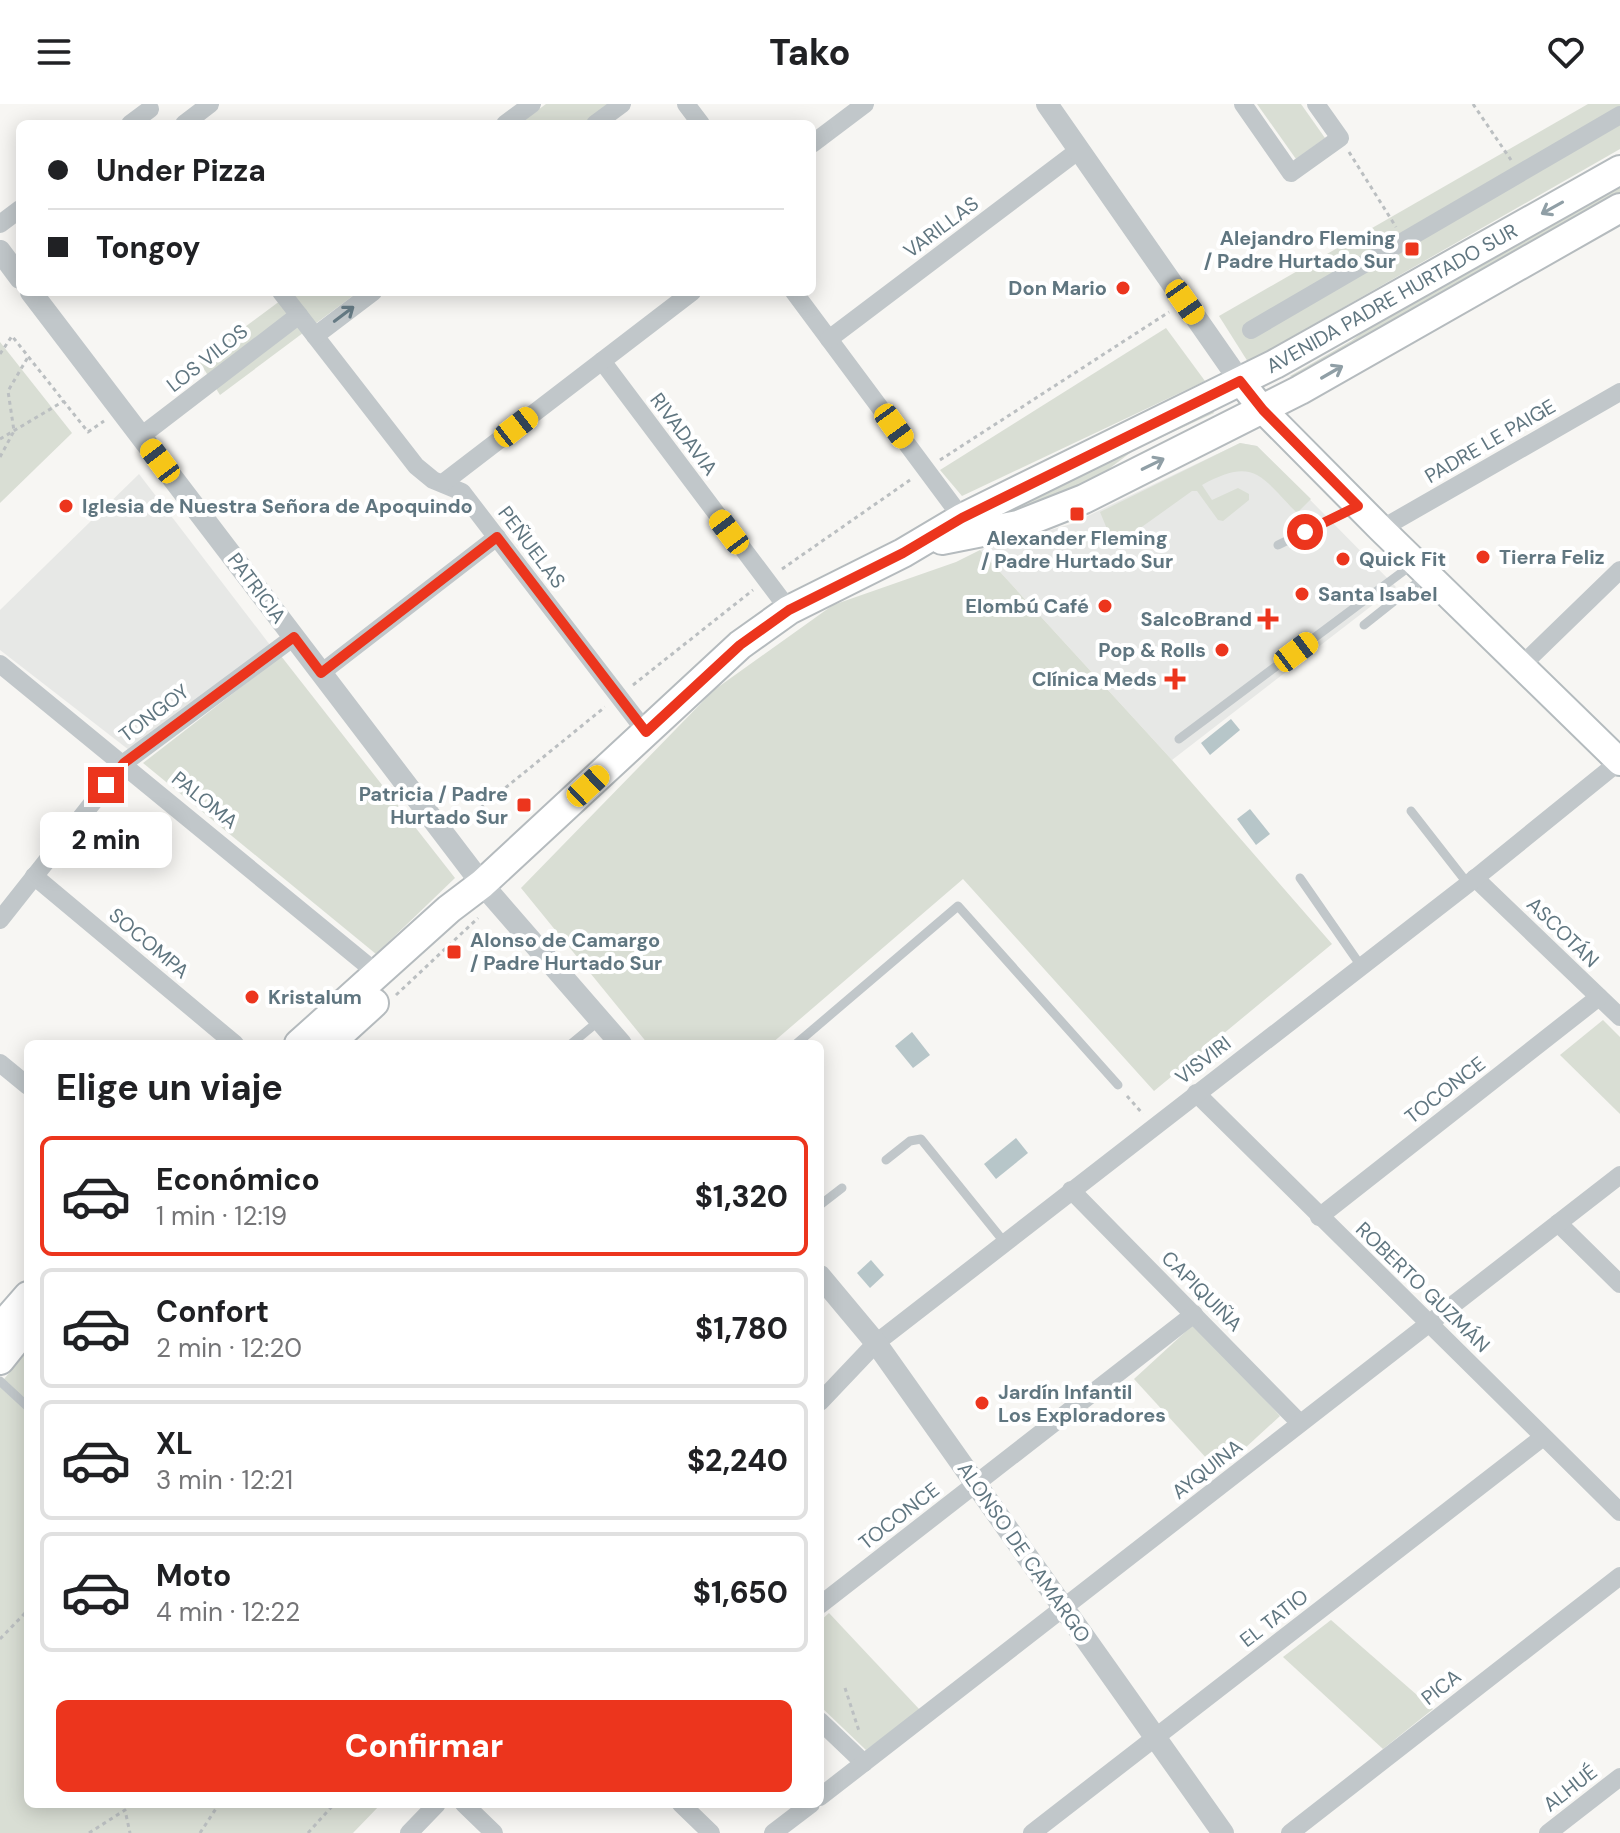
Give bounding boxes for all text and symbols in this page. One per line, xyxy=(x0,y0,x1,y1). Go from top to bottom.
text: Tako xyxy=(769,29,851,76)
icon: menu xyxy=(32,30,76,74)
icon: heart xyxy=(1544,30,1588,74)
text: Under Pizza xyxy=(96,151,266,190)
street label: VARILLAS xyxy=(898,190,984,264)
one-way arrow xyxy=(1541,200,1564,216)
street label: AVENIDA PADRE HURTADO SUR xyxy=(1262,217,1522,379)
place label: Alejandro Fleming / Padre Hurtado Sur xyxy=(1204,225,1396,274)
text: Tongoy xyxy=(96,228,200,267)
marker: Alejandro Fleming / Padre Hurtado Sur xyxy=(1403,240,1421,258)
place label: Don Mario xyxy=(1008,275,1107,301)
car xyxy=(1161,275,1209,329)
marker: Don Mario xyxy=(1114,279,1132,297)
one-way arrow xyxy=(333,305,354,322)
street label: LOS VILOS xyxy=(161,318,253,398)
one-way arrow xyxy=(1319,364,1343,379)
street label: RIVADAVIA xyxy=(645,388,723,480)
street label: PADRE LE PAIGE xyxy=(1420,393,1560,489)
car xyxy=(870,400,918,452)
car xyxy=(490,403,542,451)
car xyxy=(136,435,184,487)
one-way arrow xyxy=(1141,456,1165,471)
place label: Iglesia de Nuestra Señora de Apoquindo xyxy=(82,493,473,519)
marker: Iglesia de Nuestra Señora de Apoquindo xyxy=(57,497,75,515)
street label: PEÑUELAS xyxy=(493,501,571,593)
marker: Alexander Fleming / Padre Hurtado Sur xyxy=(1068,505,1086,523)
car xyxy=(705,506,753,558)
route start xyxy=(1287,514,1323,550)
place label: Alexander Fleming / Padre Hurtado Sur xyxy=(981,525,1173,574)
place label: Tierra Feliz xyxy=(1499,544,1605,570)
place label: Quick Fit xyxy=(1359,546,1446,572)
street label: PATRICIA xyxy=(222,548,292,628)
marker: Tierra Feliz xyxy=(1474,548,1492,566)
marker: Quick Fit xyxy=(1334,550,1352,568)
place label: Santa Isabel xyxy=(1318,581,1438,607)
marker: Santa Isabel xyxy=(1293,585,1311,603)
place label: Elombú Café xyxy=(965,593,1089,619)
marker: Elombú Café xyxy=(1096,597,1114,615)
place label: SalcoBrand xyxy=(1140,606,1252,632)
marker: SalcoBrand xyxy=(1259,610,1277,628)
car xyxy=(1270,628,1322,676)
place label: Pop & Rolls xyxy=(1098,637,1206,663)
marker: Pop & Rolls xyxy=(1213,641,1231,659)
place label: Clínica Meds xyxy=(1032,666,1157,692)
marker: Clínica Meds xyxy=(1164,668,1186,690)
street label: TONGOY xyxy=(114,678,195,748)
car xyxy=(562,761,614,811)
street label: PALOMA xyxy=(167,765,243,835)
route end xyxy=(88,767,124,803)
place label: Patricia / Padre Hurtado Sur xyxy=(359,781,508,830)
marker: Patricia / Padre Hurtado Sur xyxy=(515,796,533,814)
callout: 2 min xyxy=(40,813,172,869)
text: 2 min xyxy=(71,823,141,857)
street label: ASCOTÁN xyxy=(1521,891,1605,973)
street label: SOCOMPA xyxy=(104,902,194,984)
place label: Alonso de Camargo / Padre Hurtado Sur xyxy=(470,927,662,976)
marker: Alonso de Camargo / Padre Hurtado Sur xyxy=(445,943,463,961)
place label: Kristalum xyxy=(268,984,362,1010)
marker: Kristalum xyxy=(243,988,261,1006)
street label: VISVIRI xyxy=(1170,1030,1236,1090)
street label: TOCONCE xyxy=(1399,1050,1491,1130)
text: Elige un viaje xyxy=(56,1064,283,1111)
icon: car xyxy=(60,1160,132,1232)
text: Económico xyxy=(156,1160,320,1199)
text: $1,320 xyxy=(695,1177,788,1216)
text: 1 min · 12:19 xyxy=(156,1199,287,1233)
street label: ROBERTO GUZMÁN xyxy=(1350,1216,1496,1358)
street label: CAPIQUIÑA xyxy=(1156,1245,1248,1337)
icon: car xyxy=(60,1292,132,1364)
text: Confort xyxy=(156,1292,269,1331)
text: $1,780 xyxy=(695,1309,788,1348)
text: 2 min · 12:20 xyxy=(156,1331,302,1365)
place label: Jardín Infantil Los Exploradores xyxy=(998,1379,1166,1428)
marker: Jardín Infantil Los Exploradores xyxy=(973,1394,991,1412)
icon: car xyxy=(60,1424,132,1496)
text: XL xyxy=(156,1424,193,1463)
street label: AYQUINA xyxy=(1166,1433,1248,1505)
text: $2,240 xyxy=(687,1441,788,1480)
street label: ALONSO DE CAMARGO xyxy=(952,1457,1096,1647)
text: 3 min · 12:21 xyxy=(156,1463,293,1497)
street label: TOCONCE xyxy=(853,1476,945,1556)
icon: car xyxy=(60,1556,132,1628)
text: Moto xyxy=(156,1556,231,1595)
text: $1,650 xyxy=(693,1573,788,1612)
street label: EL TATIO xyxy=(1235,1583,1313,1653)
text: 4 min · 12:22 xyxy=(156,1595,300,1629)
street label: PICA xyxy=(1416,1663,1466,1711)
button: Confirmar xyxy=(56,1700,792,1792)
street label: ALHUÉ xyxy=(1538,1759,1602,1817)

